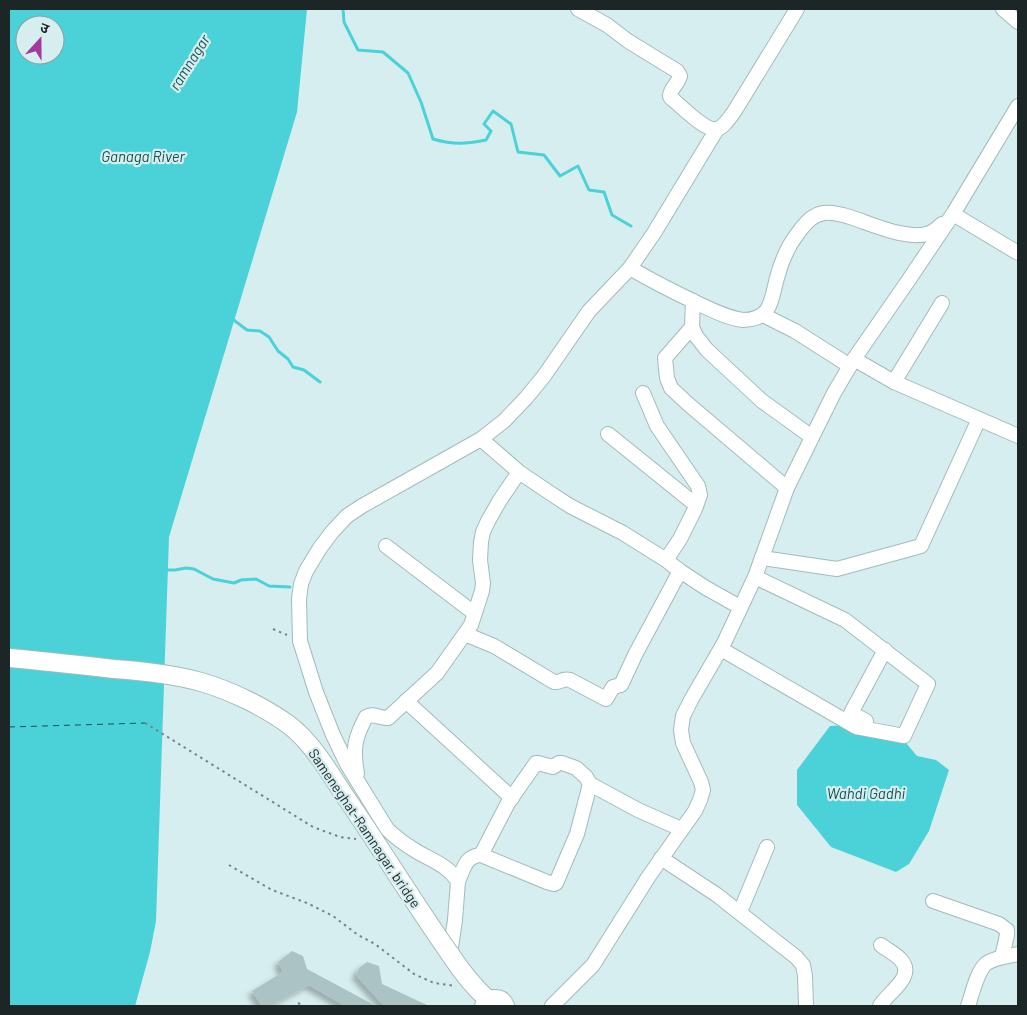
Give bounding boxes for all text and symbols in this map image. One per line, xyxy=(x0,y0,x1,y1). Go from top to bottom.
north arrow xyxy=(15,15,65,65)
text: उ xyxy=(38,18,52,37)
water label: ramnagar xyxy=(165,30,213,93)
water label: Ganaga River xyxy=(101,147,185,165)
street label: Sameneghat-Ramnagar, bridge xyxy=(305,745,425,911)
water label: Wahdi Gadhi xyxy=(827,784,906,802)

